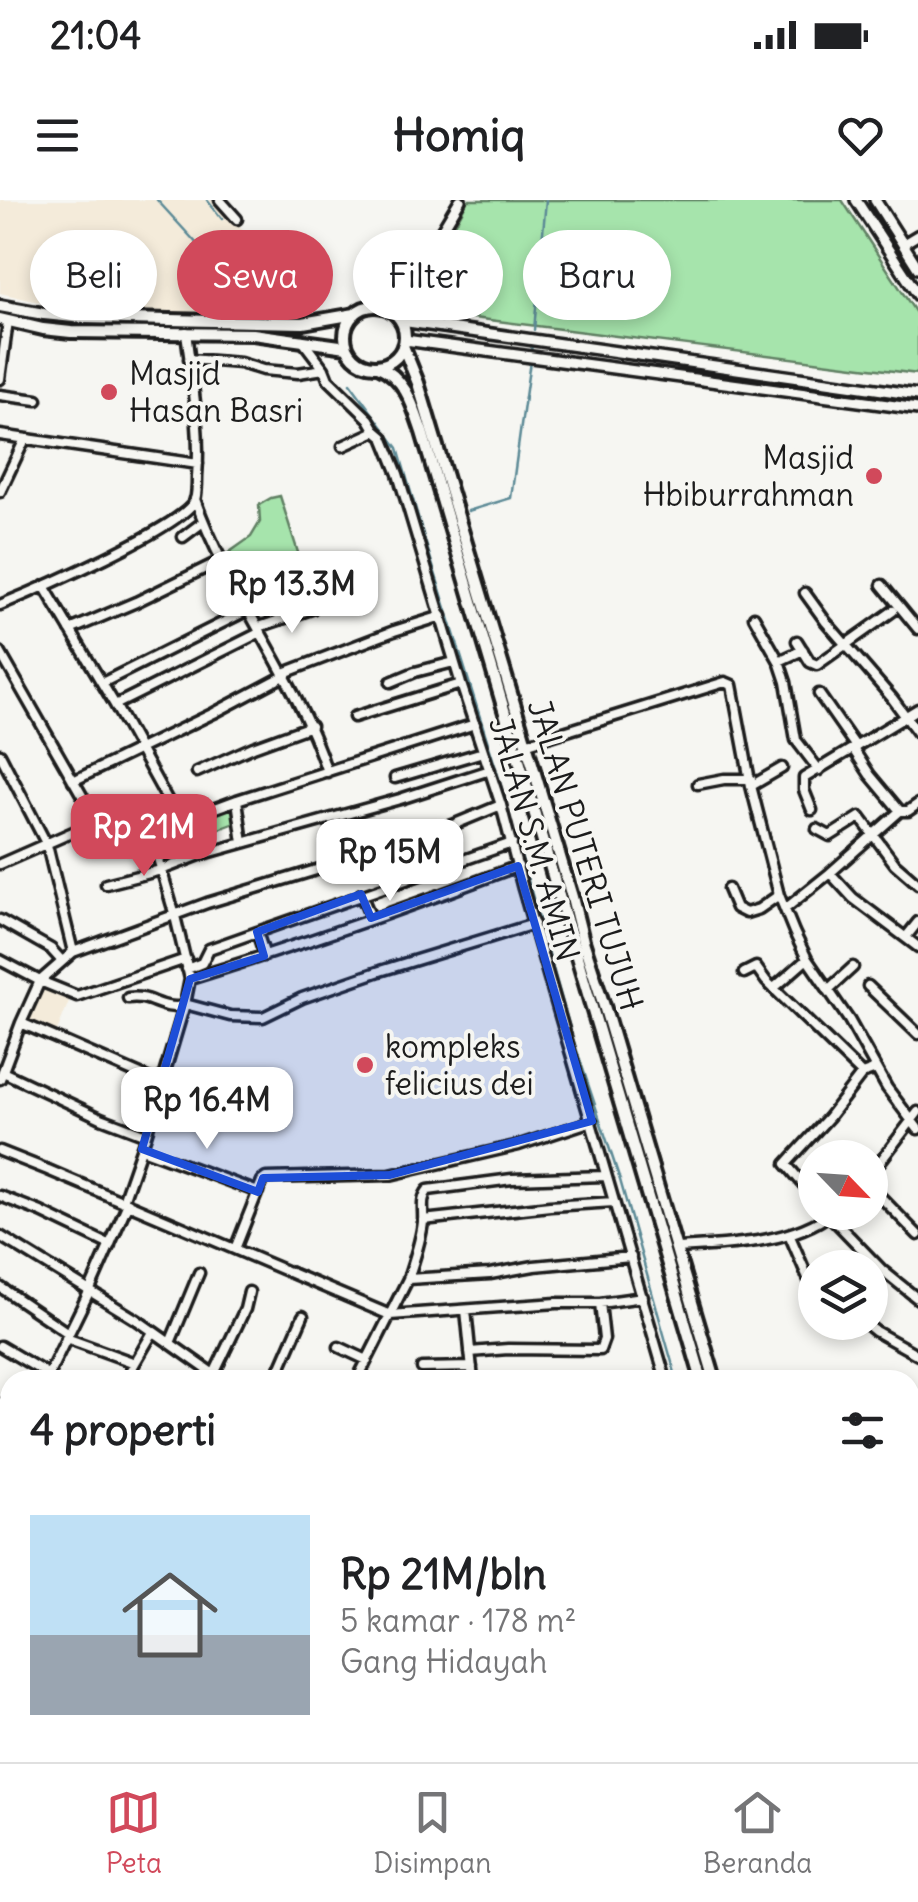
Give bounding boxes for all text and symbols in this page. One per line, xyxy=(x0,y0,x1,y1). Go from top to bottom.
text: 21:04 xyxy=(50,12,141,59)
text: Homiq xyxy=(393,107,525,163)
icon: menu xyxy=(30,108,85,163)
icon: heart xyxy=(833,108,888,163)
chip: Beli xyxy=(30,230,157,320)
chip: Sewa xyxy=(177,230,333,320)
chip: Filter xyxy=(353,230,503,320)
chip: Baru xyxy=(523,230,671,320)
place label: Masjid Hasan Basri xyxy=(129,353,303,431)
marker: Masjid Hasan Basri xyxy=(98,381,120,403)
place label: Masjid Hbiburrahman xyxy=(643,437,854,515)
marker: Masjid Hbiburrahman xyxy=(863,465,885,487)
pin: Rp 13.3M xyxy=(189,551,395,636)
text: Rp 13.3M xyxy=(228,563,356,604)
street label: JALAN PUTERI TUJUH xyxy=(519,694,652,1015)
street label: JALAN S.M. AMIN xyxy=(480,712,589,966)
pin: Rp 21M xyxy=(63,794,225,879)
text: Rp 21M xyxy=(93,806,195,847)
pin: Rp 15M xyxy=(309,819,471,904)
text: Rp 15M xyxy=(338,831,442,872)
place label: kompleks felicius dei xyxy=(385,1026,534,1104)
marker: kompleks felicius dei xyxy=(354,1054,376,1076)
pin: Rp 16.4M xyxy=(104,1067,310,1152)
text: Rp 16.4M xyxy=(143,1079,271,1120)
north arrow xyxy=(798,1140,888,1230)
map controls xyxy=(798,1140,888,1340)
button: layers xyxy=(798,1250,888,1340)
icon: filters xyxy=(835,1403,890,1458)
text: 4 properti xyxy=(30,1404,216,1456)
text: Rp 21M/bln xyxy=(340,1548,547,1600)
icon: home xyxy=(110,1555,230,1675)
text: 5 kamar · 178 m² xyxy=(340,1600,577,1641)
text: Gang Hidayah xyxy=(340,1641,547,1682)
tab: Peta xyxy=(106,1785,162,1881)
tab: Disimpan xyxy=(374,1785,491,1881)
tab: Beranda xyxy=(703,1785,812,1881)

